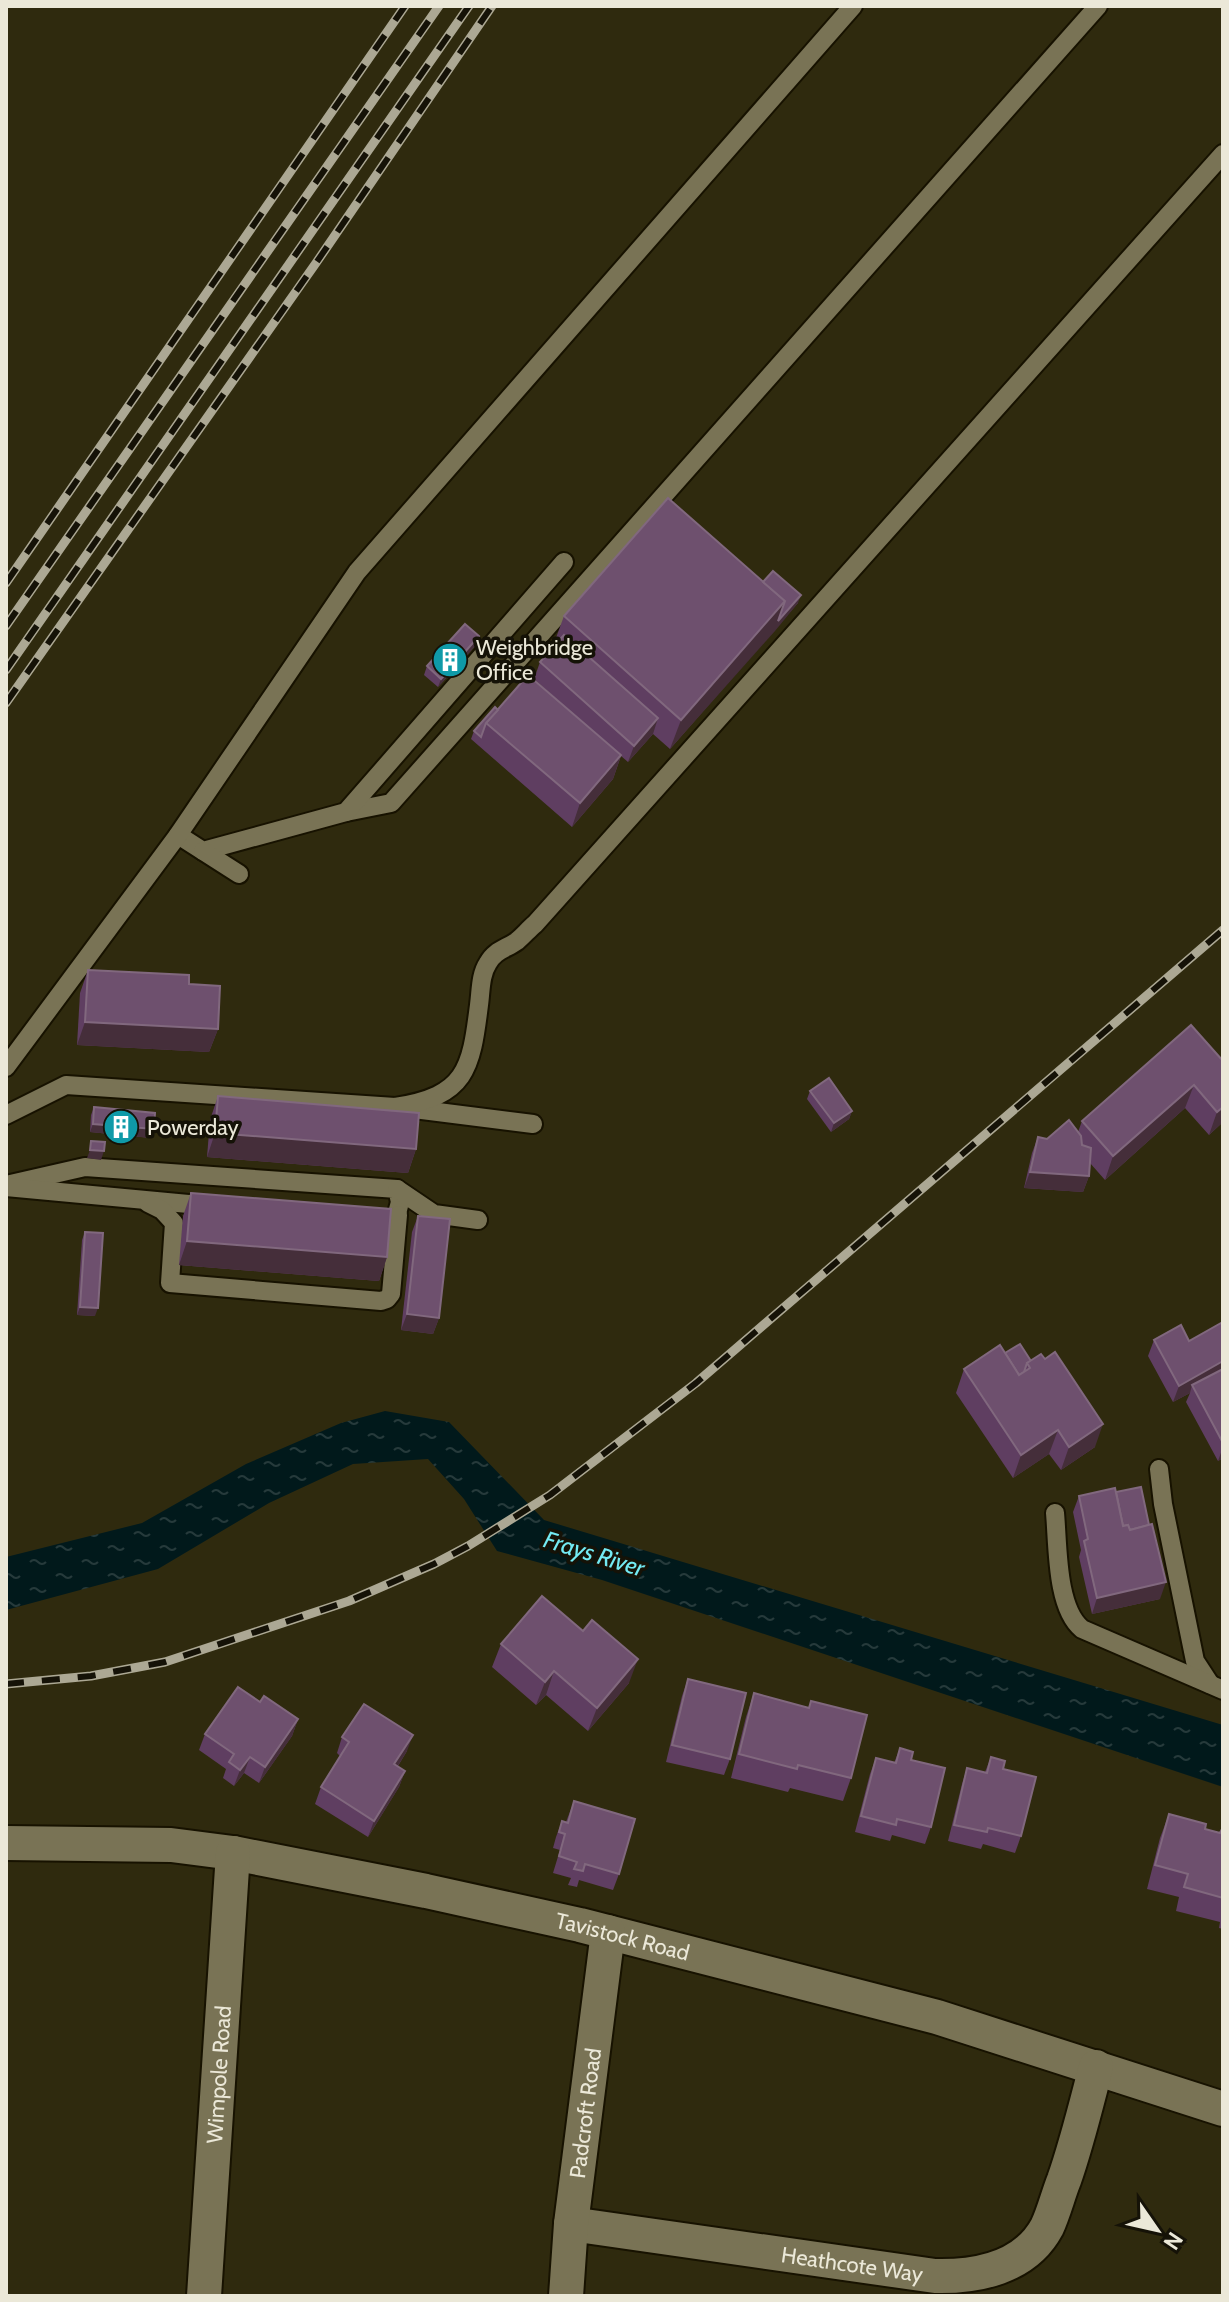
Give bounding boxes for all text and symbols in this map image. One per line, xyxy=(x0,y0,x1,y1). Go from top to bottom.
place label: Weighbridge Office xyxy=(476,634,593,686)
building icon: Weighbridge Office xyxy=(431,641,469,679)
building icon: Powerday xyxy=(102,1108,140,1146)
place label: Powerday xyxy=(147,1114,239,1141)
water label: Frays River xyxy=(540,1524,650,1583)
street label: Tavistock Road xyxy=(553,1907,692,1967)
street label: Wimpole Road xyxy=(201,2005,237,2144)
street label: Padcroft Road xyxy=(564,2046,607,2180)
north arrow xyxy=(1117,2190,1197,2270)
text: N xyxy=(1158,2227,1189,2255)
street label: Heathcote Way xyxy=(780,2241,925,2288)

